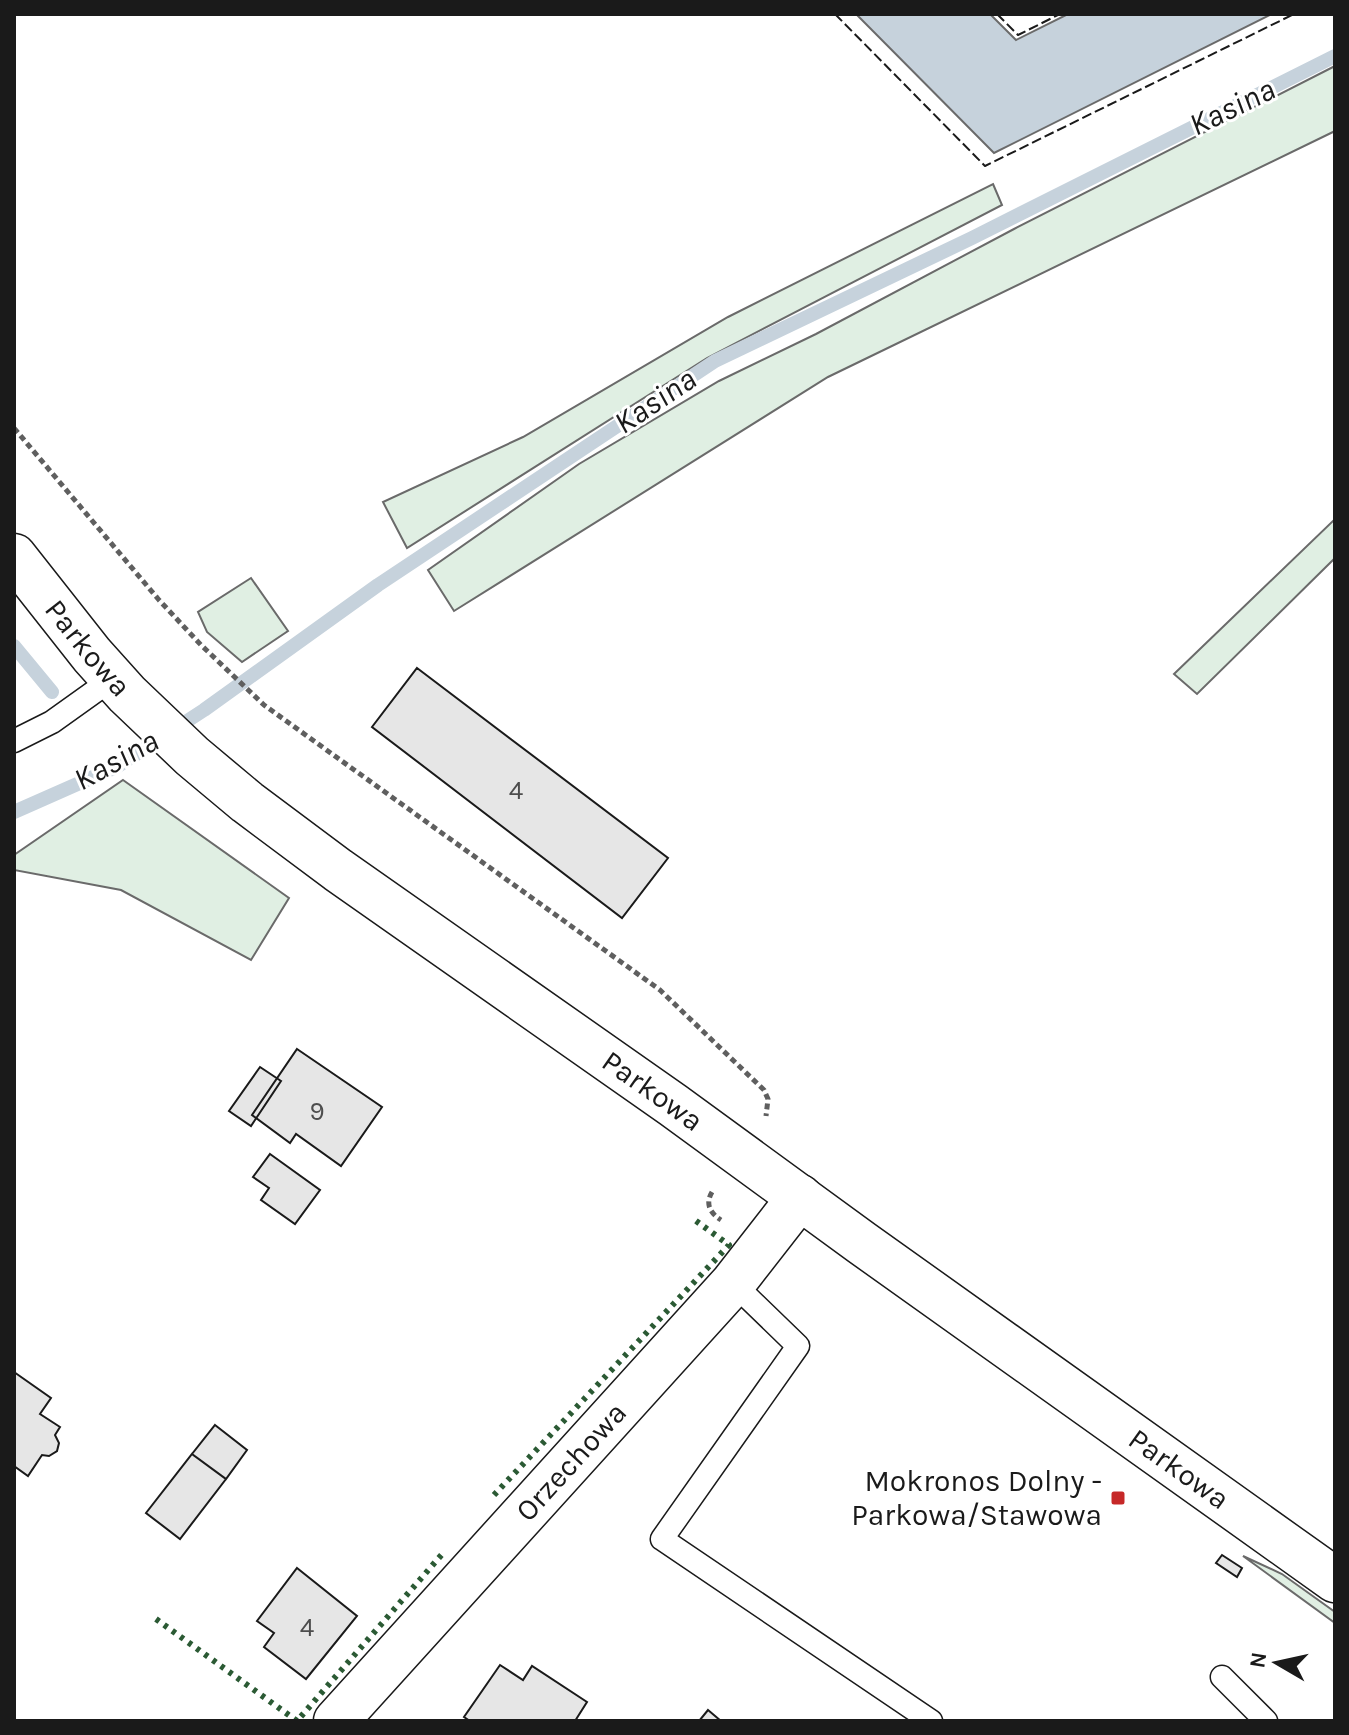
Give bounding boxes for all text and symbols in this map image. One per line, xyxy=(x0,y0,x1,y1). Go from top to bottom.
water label: Kasina xyxy=(1183,70,1281,144)
water label: Kasina xyxy=(607,360,703,442)
street label: Parkowa xyxy=(37,592,139,704)
water label: Kasina xyxy=(67,722,165,798)
house number: 4 xyxy=(509,775,523,806)
street label: Parkowa xyxy=(595,1043,710,1139)
house number: 9 xyxy=(309,1096,325,1127)
street label: Orzechowa xyxy=(508,1395,634,1529)
street label: Parkowa xyxy=(1121,1421,1236,1517)
place label: Mokronos Dolny - Parkowa/Stawowa xyxy=(851,1463,1102,1533)
marker: Mokronos Dolny - Parkowa/Stawowa xyxy=(1109,1489,1127,1507)
house number: 4 xyxy=(300,1612,314,1643)
north arrow xyxy=(1237,1623,1317,1703)
text: N xyxy=(1244,1650,1272,1670)

